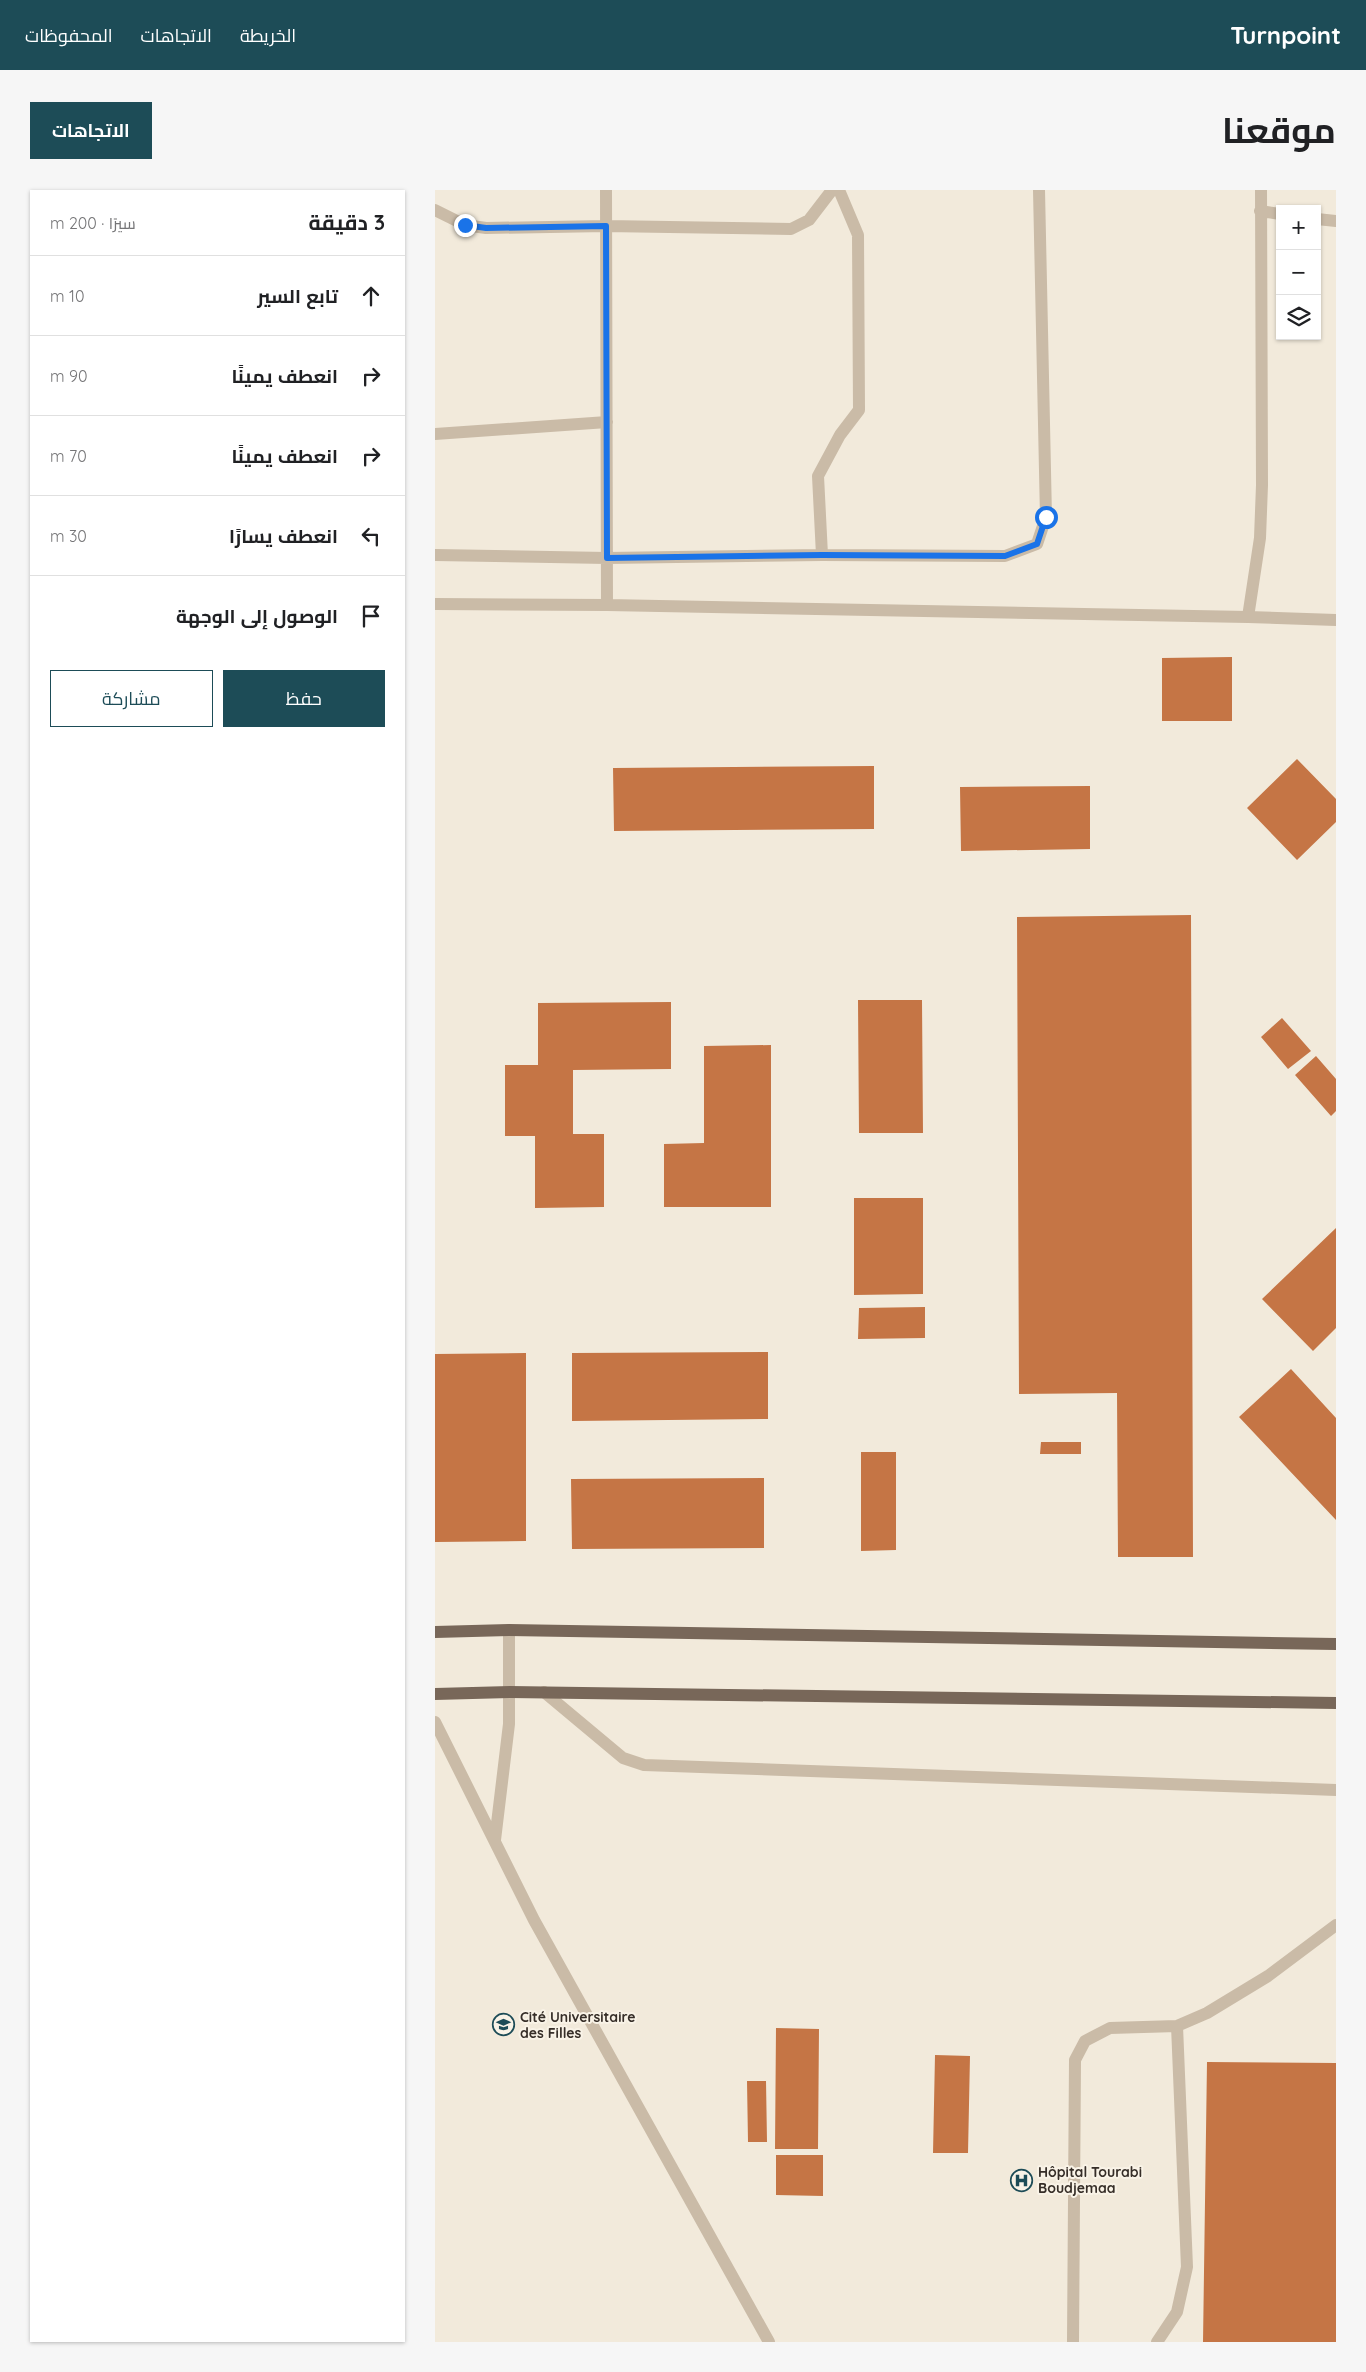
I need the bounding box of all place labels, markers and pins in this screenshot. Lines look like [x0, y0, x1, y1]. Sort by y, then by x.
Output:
place label: Cité Universitaire des Filles [520, 2008, 635, 2042]
school or university icon: Cité Universitaire des Filles [492, 2013, 516, 2037]
place label: Hôpital Tourabi Boudjemaa [1038, 2163, 1142, 2197]
hospital icon: Hôpital Tourabi Boudjemaa [1010, 2168, 1034, 2192]

